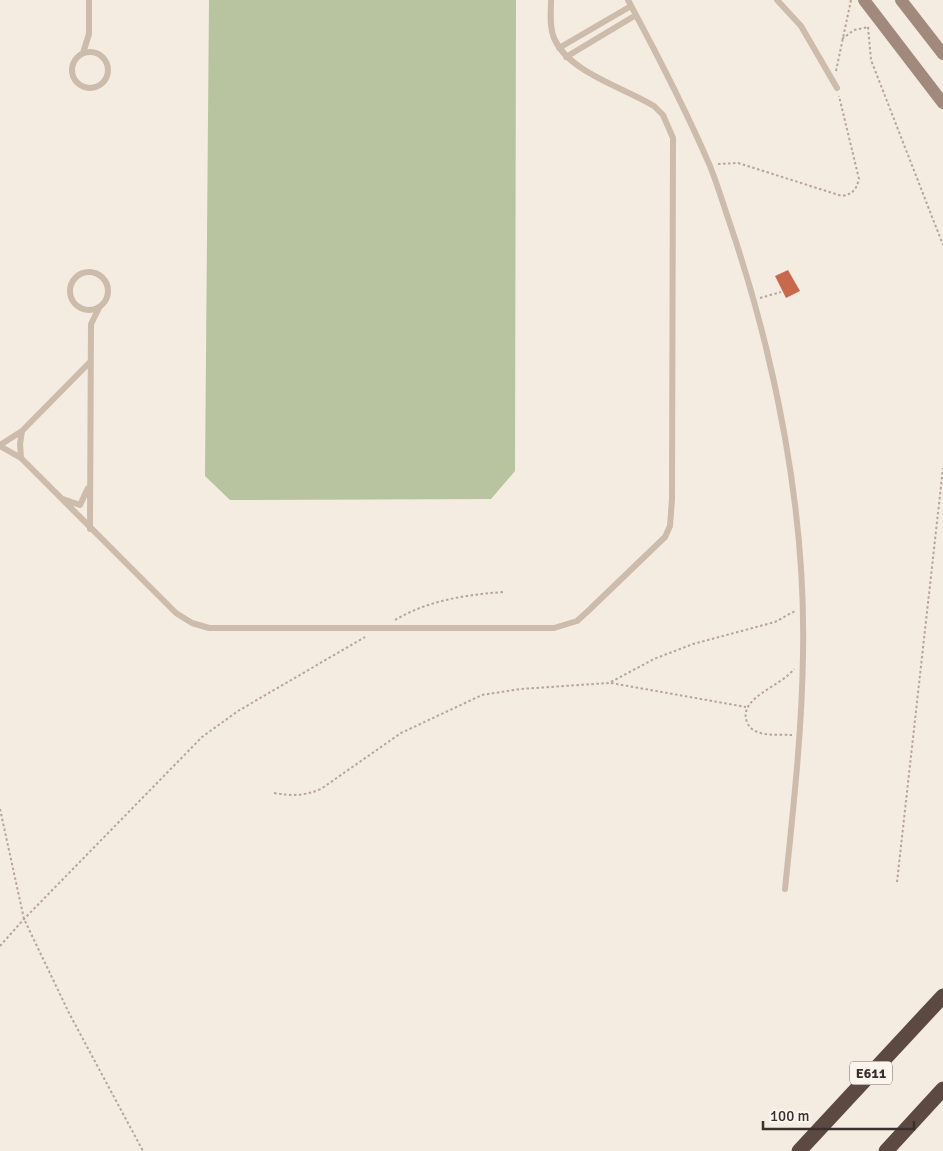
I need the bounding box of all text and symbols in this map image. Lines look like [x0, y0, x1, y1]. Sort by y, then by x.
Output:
road number: E611 [850, 1062, 892, 1084]
scale bar [763, 1098, 914, 1130]
text: 100 m [770, 1107, 810, 1125]

